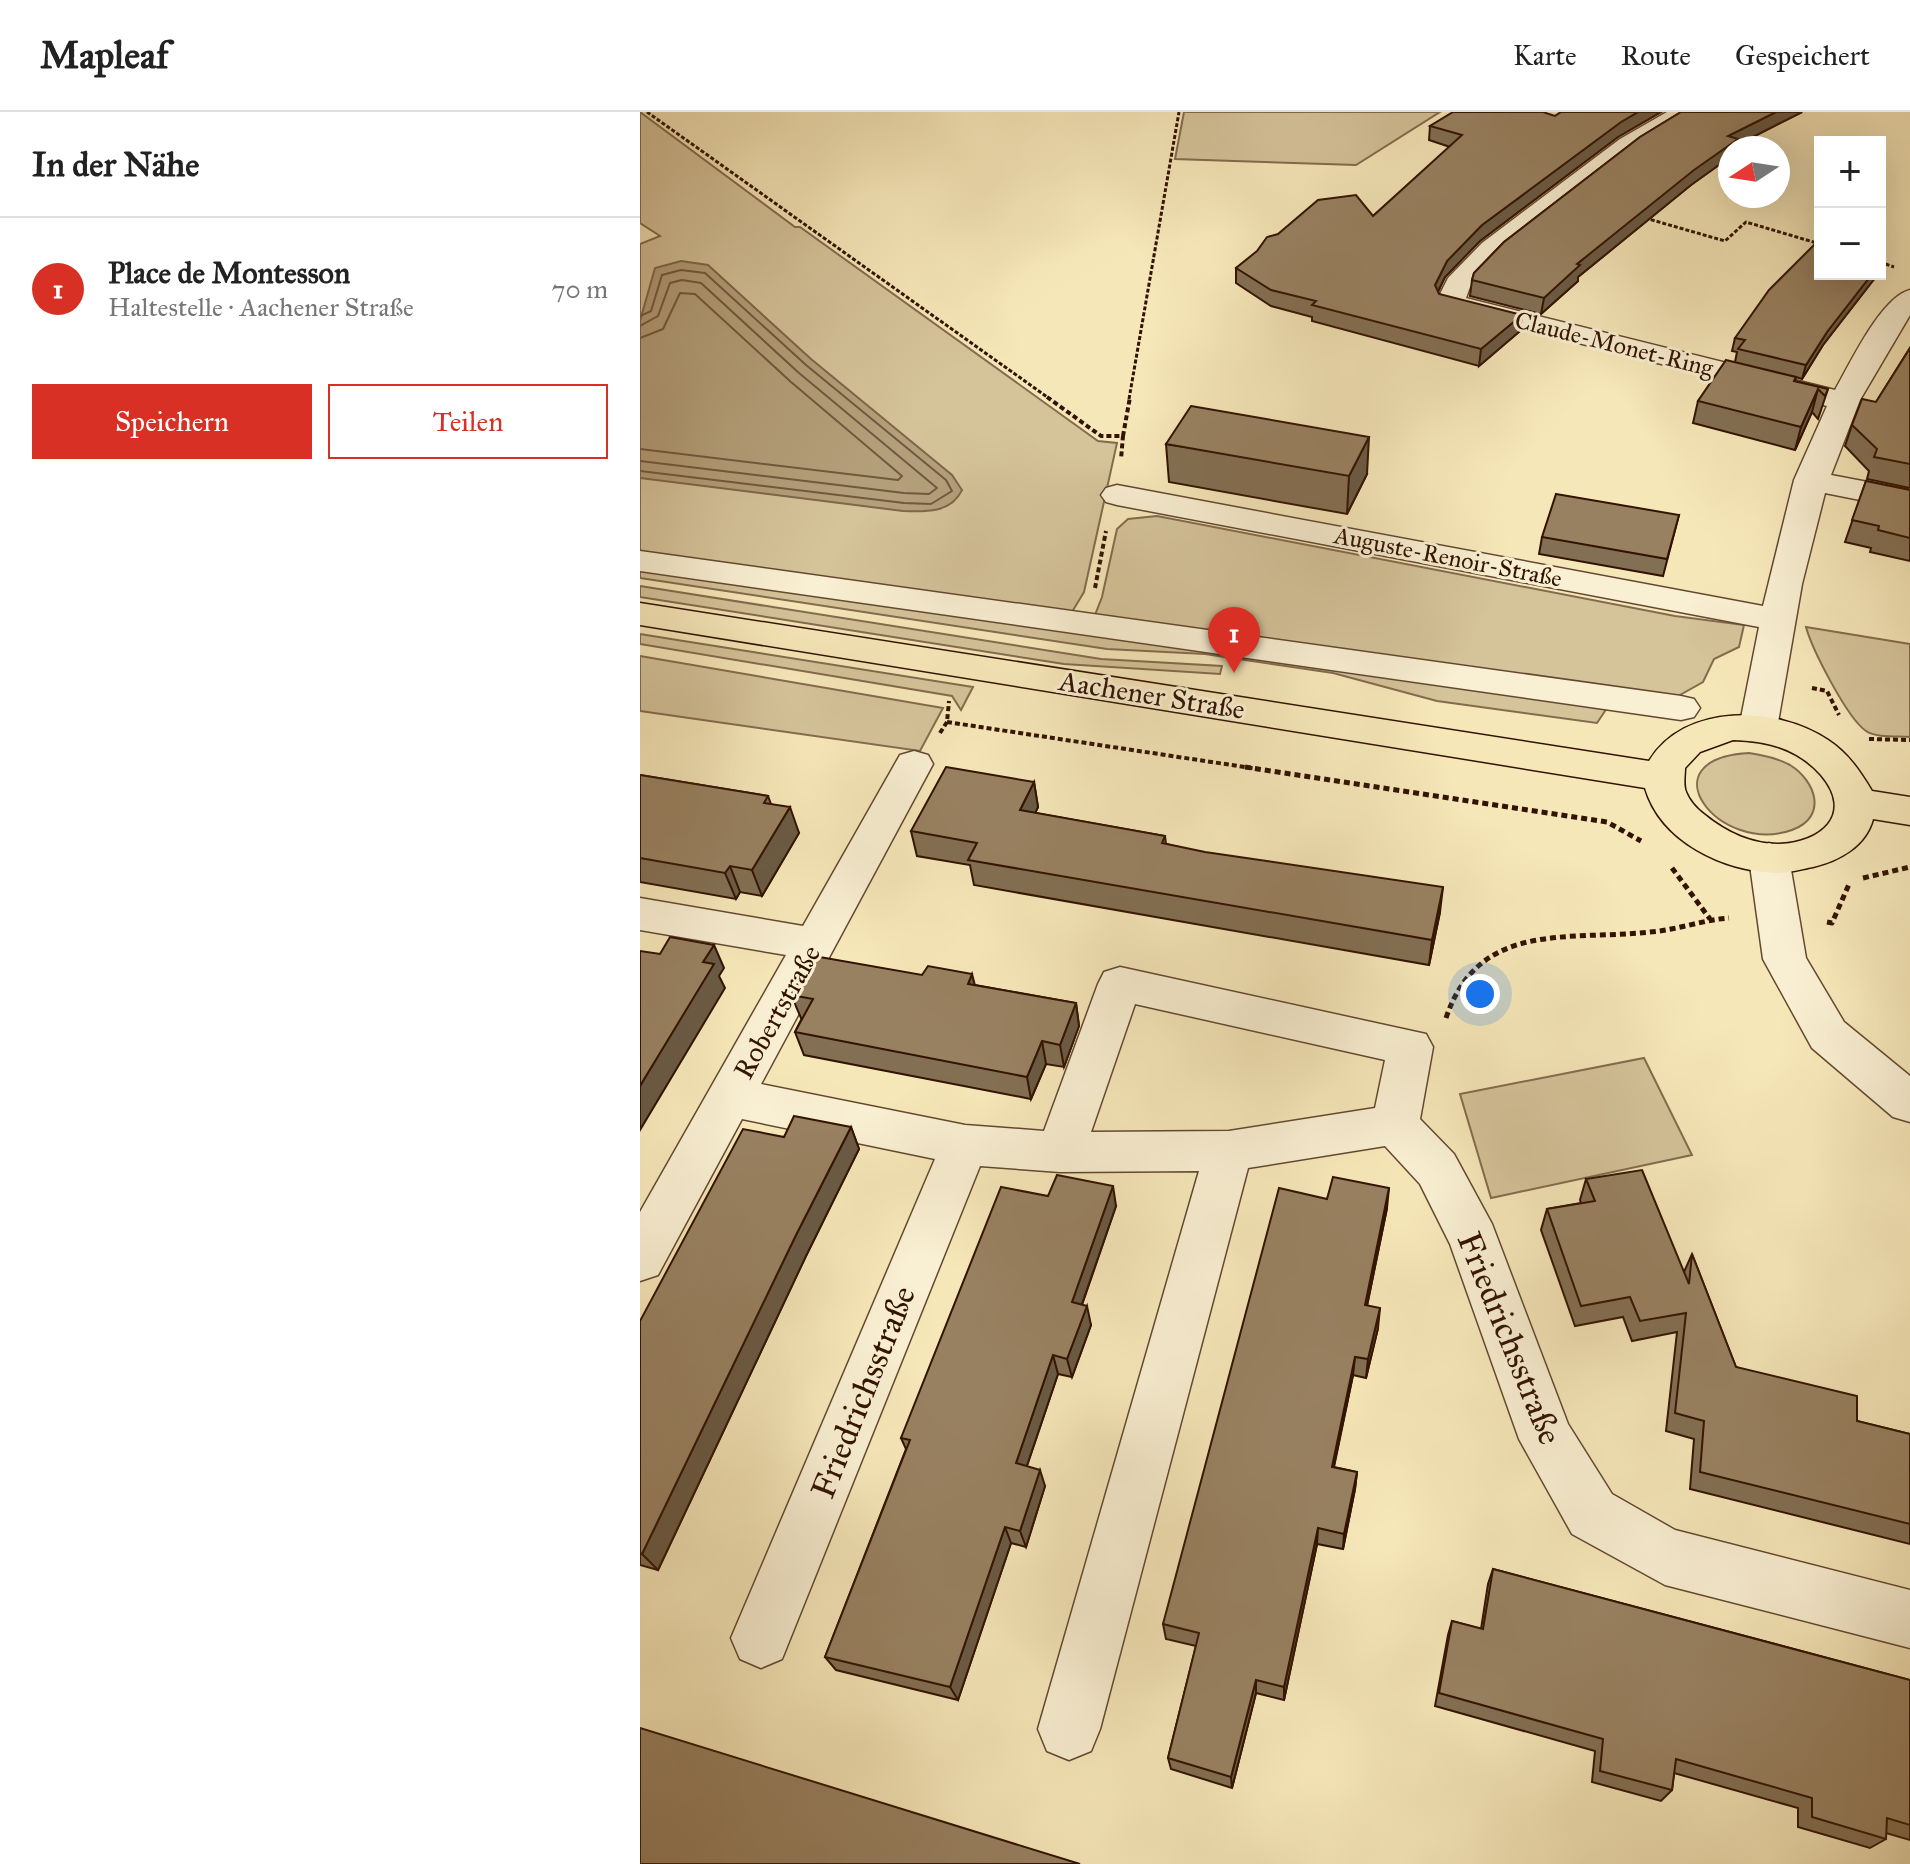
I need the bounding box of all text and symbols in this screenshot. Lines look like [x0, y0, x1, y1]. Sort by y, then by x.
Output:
text: Mapleaf [40, 32, 169, 78]
text: Karte [1513, 38, 1577, 73]
text: Route [1621, 38, 1691, 73]
text: Gespeichert [1735, 38, 1870, 73]
north arrow [1718, 136, 1790, 208]
map controls [1814, 136, 1886, 280]
button: + [1814, 136, 1886, 208]
text: In der Nähe [32, 144, 199, 185]
button: − [1814, 208, 1886, 280]
text: Place de Montesson [108, 255, 350, 291]
text: 1 [53, 273, 63, 305]
text: 70 m [552, 273, 608, 305]
text: Haltestelle · Aachener Straße [108, 291, 414, 323]
street label: Claude-Monet-Ring [1512, 305, 1717, 383]
button: Speichern [32, 384, 312, 459]
button: Teilen [328, 384, 608, 459]
street label: Auguste-Renoir-Straße [1331, 520, 1564, 594]
pin: 1 [1208, 607, 1260, 673]
street label: Aachener Straße [1056, 663, 1247, 727]
street label: Robertstraße [726, 939, 828, 1085]
your location [1460, 974, 1500, 1014]
street label: Friedrichsstraße [1449, 1226, 1571, 1450]
street label: Friedrichsstraße [802, 1280, 924, 1504]

